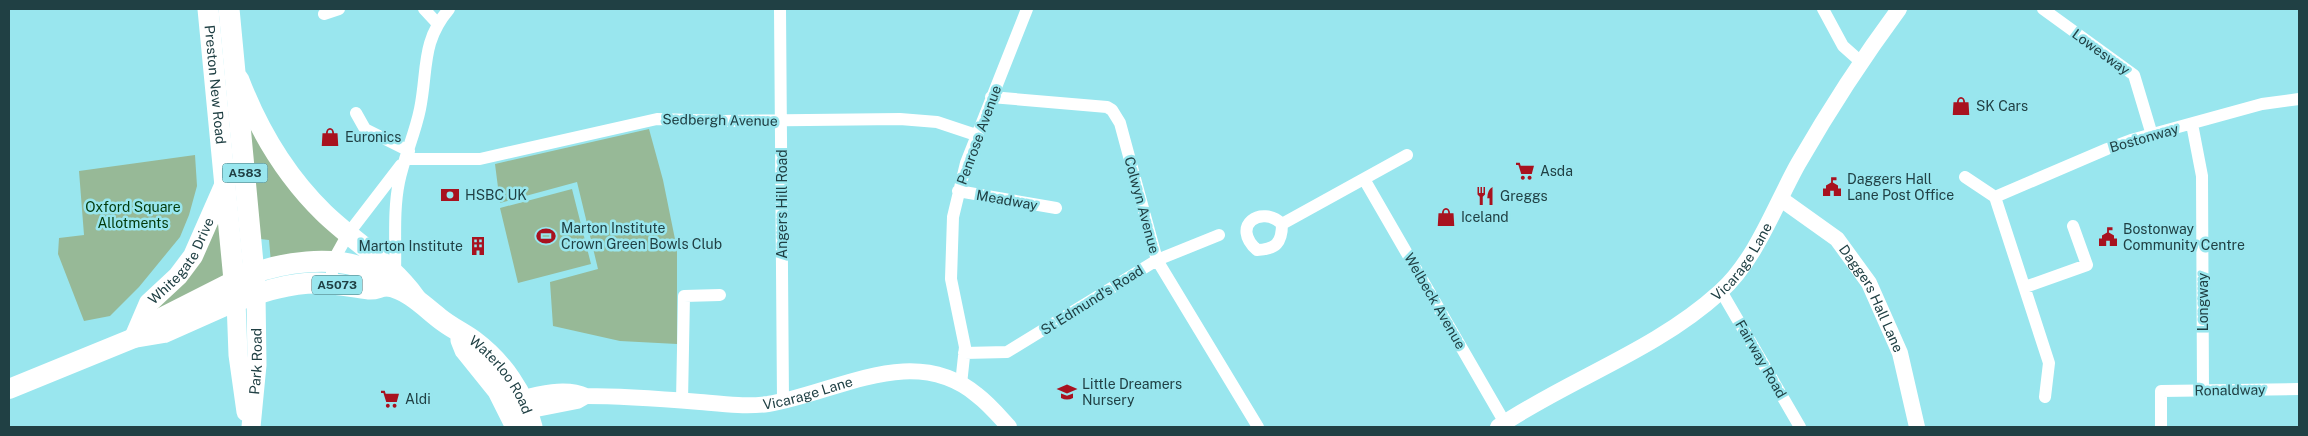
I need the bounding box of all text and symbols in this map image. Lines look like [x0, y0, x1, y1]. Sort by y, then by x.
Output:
street label: Preston New Road [202, 24, 229, 145]
street label: Lowesway [2069, 26, 2133, 78]
street label: Penrose Avenue [954, 83, 1004, 187]
shop icon: SK Cars [1950, 95, 1972, 117]
place label: SK Cars [1976, 98, 2028, 114]
street label: Sedbergh Avenue [662, 111, 778, 129]
street label: Bostonway [2108, 120, 2181, 155]
shop icon: Euronics [319, 126, 341, 148]
place label: Euronics [345, 129, 401, 145]
street label: Angers Hill Road [774, 149, 790, 259]
street label: Colwyn Avenue [1121, 155, 1163, 255]
supermarket icon: Asda [1514, 160, 1536, 182]
place label: Asda [1540, 163, 1573, 179]
road number: A583 [222, 164, 268, 182]
place label: Daggers Hall Lane Post Office [1847, 171, 1954, 203]
public building icon: Daggers Hall Lane Post Office [1821, 176, 1843, 198]
bank icon: HSBC UK [439, 184, 461, 206]
restaurant icon: Greggs [1474, 185, 1496, 207]
place label: HSBC UK [465, 187, 527, 203]
street label: Meadway [975, 187, 1039, 213]
place label: Greggs [1500, 188, 1548, 204]
park label: Oxford Square Allotments [85, 199, 181, 231]
shop icon: Iceland [1435, 206, 1457, 228]
place label: Iceland [1461, 209, 1509, 225]
street label: Whitegate Drive [145, 215, 217, 308]
place label: Marton Institute Crown Green Bowls Club [561, 220, 722, 252]
street label: Vicarage Lane [1708, 220, 1775, 304]
place label: Bostonway Community Centre [2123, 221, 2245, 253]
sports icon: Marton Institute Crown Green Bowls Club [535, 225, 557, 247]
public building icon: Bostonway Community Centre [2097, 226, 2119, 248]
building icon: Marton Institute [467, 235, 489, 257]
place label: Marton Institute [358, 238, 463, 254]
street label: Daggers Hall Lane [1836, 242, 1907, 355]
street label: Welbeck Avenue [1401, 250, 1469, 352]
street label: St Edmund's Road [1038, 262, 1146, 338]
street label: Longway [2195, 272, 2211, 331]
road number: A5073 [312, 276, 362, 294]
street label: Fairway Road [1732, 317, 1790, 401]
street label: Park Road [246, 328, 265, 395]
street label: Waterloo Road [466, 332, 535, 416]
street label: Vicarage Lane [762, 373, 854, 413]
place label: Little Dreamers Nursery [1082, 376, 1182, 408]
school or university icon: Little Dreamers Nursery [1056, 381, 1078, 403]
street label: Ronaldway [2194, 381, 2266, 399]
supermarket icon: Aldi [379, 388, 401, 410]
place label: Aldi [405, 391, 431, 407]

